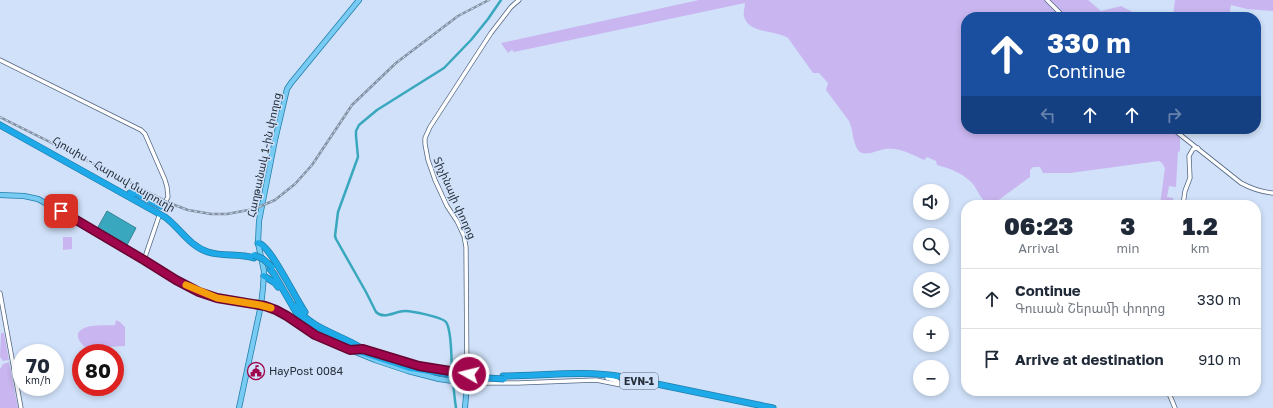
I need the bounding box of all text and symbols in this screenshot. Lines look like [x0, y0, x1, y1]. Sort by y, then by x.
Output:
text: 330 m [1047, 26, 1131, 59]
icon: ahead [981, 28, 1033, 80]
text: Continue [1047, 60, 1125, 82]
street label: Հաղթանակ 1-ին փողոց [244, 91, 284, 219]
icon: left [1037, 104, 1059, 126]
icon: ahead [1079, 104, 1101, 126]
icon: ahead [1121, 104, 1143, 126]
icon: right [1163, 104, 1185, 126]
street label: Հյուսիս - Հարավ մայրուղի [50, 133, 178, 215]
street label: Տիչինայի փողոց [431, 155, 479, 241]
map controls [913, 184, 949, 396]
button: sound [913, 184, 949, 220]
pin [44, 194, 78, 228]
icon: arrive [50, 200, 72, 222]
text: 06:23 [1004, 211, 1073, 240]
text: 3 [1120, 211, 1135, 240]
text: 1.2 [1182, 211, 1218, 240]
button: search [913, 228, 949, 264]
text: Arrival [1018, 240, 1059, 256]
text: min [1116, 240, 1139, 256]
text: km [1191, 240, 1210, 256]
button: layers [913, 272, 949, 308]
text: Continue [1015, 281, 1081, 299]
icon: ahead [981, 288, 1003, 310]
text: 330 m [1197, 290, 1241, 308]
text: Գուսան Շերամի փողոց [1015, 300, 1165, 316]
button: + [913, 316, 949, 352]
speed limit sign: 80 [72, 344, 124, 396]
icon: arrive [981, 348, 1003, 370]
text: Arrive at destination [1015, 350, 1164, 368]
text: 910 m [1198, 350, 1241, 368]
text: 70 [26, 353, 50, 377]
position arrow [448, 353, 490, 395]
button: − [913, 360, 949, 396]
public building icon: HayPost 0084 [246, 361, 266, 381]
place label: HayPost 0084 [269, 364, 344, 377]
road number: EVN-1 [620, 373, 658, 389]
text: km/h [25, 374, 51, 386]

